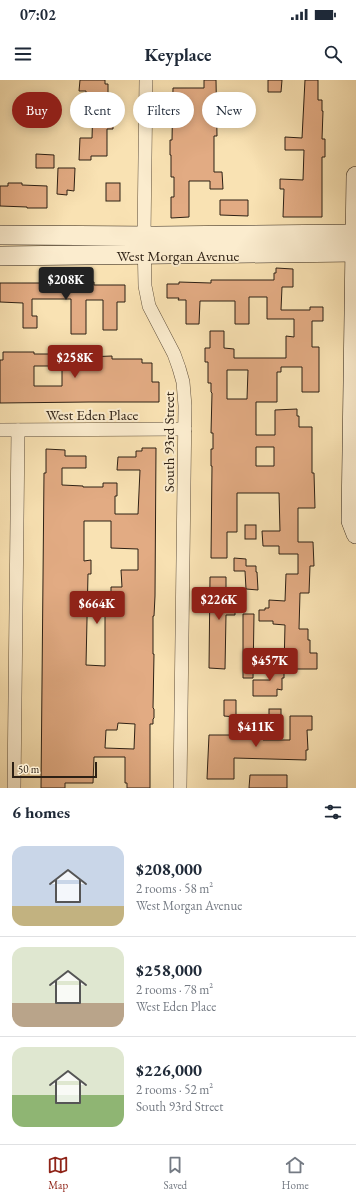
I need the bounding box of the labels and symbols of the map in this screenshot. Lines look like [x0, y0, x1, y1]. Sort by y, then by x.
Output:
street label: West Morgan Avenue [117, 246, 240, 265]
pin: $208K [38, 267, 94, 301]
pin: $258K [47, 345, 103, 379]
street label: South 93rd Street [159, 391, 178, 492]
street label: West Eden Place [46, 405, 138, 424]
pin: $226K [191, 587, 247, 621]
pin: $664K [69, 591, 125, 625]
pin: $457K [242, 648, 298, 682]
pin: $411K [228, 714, 284, 748]
scale bar [12, 760, 97, 779]

